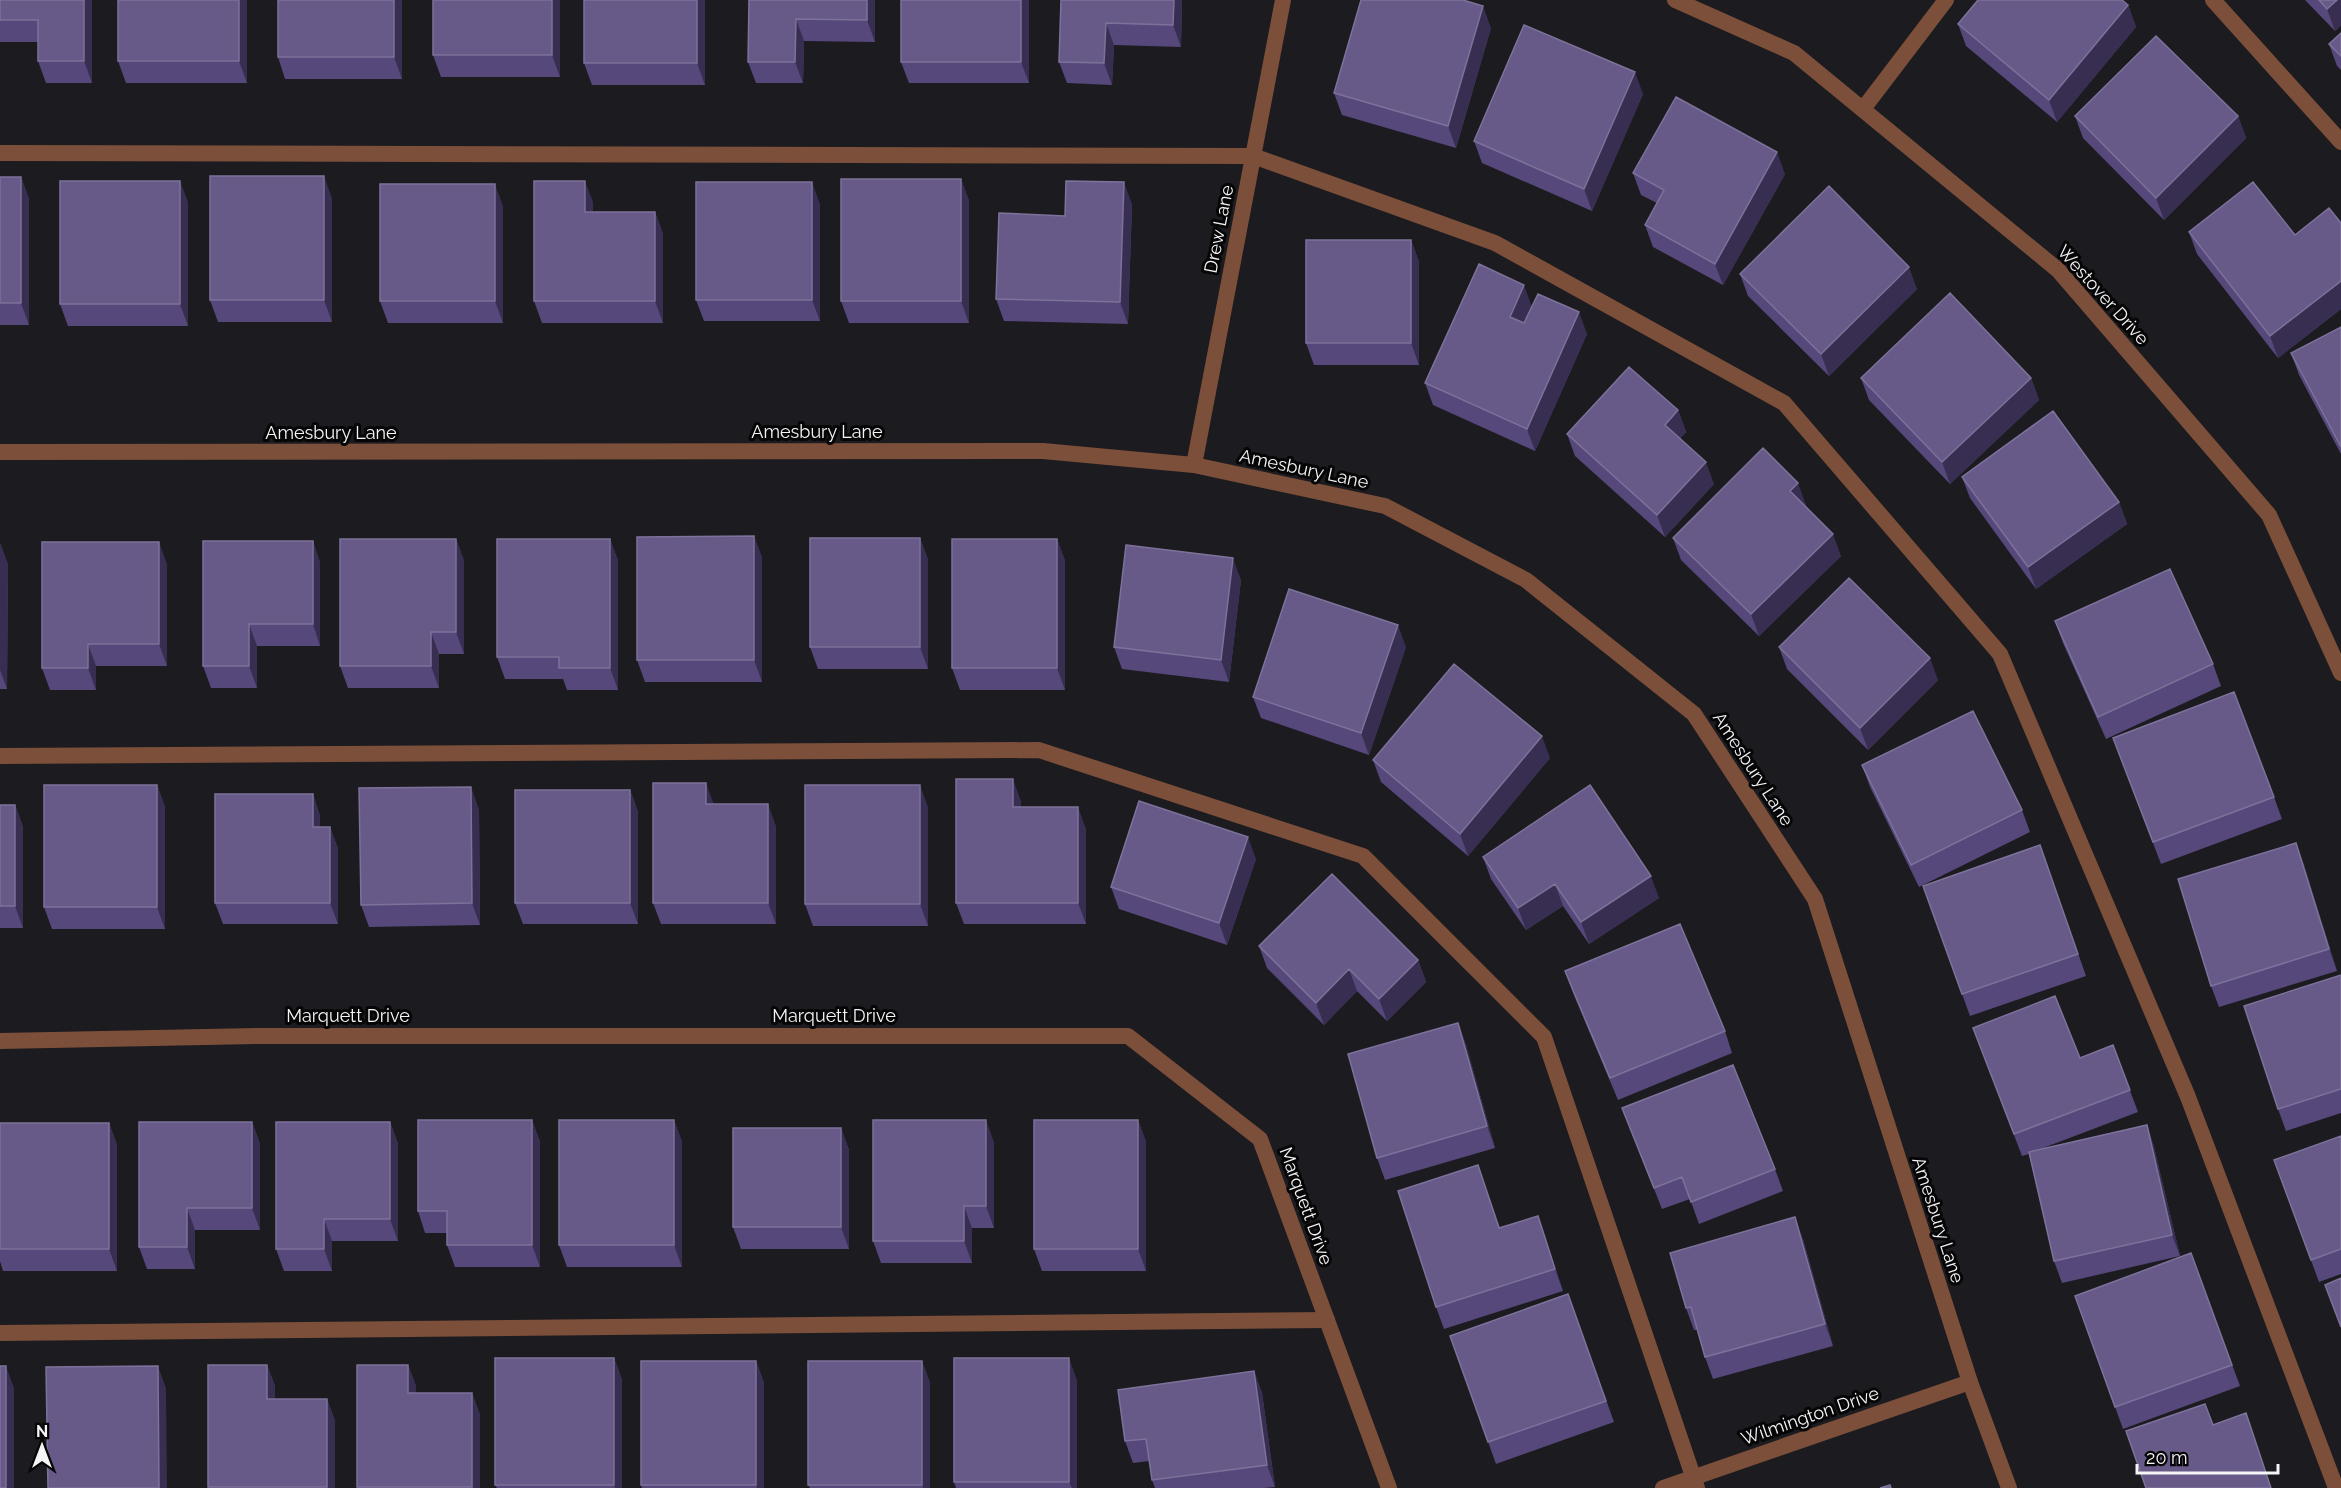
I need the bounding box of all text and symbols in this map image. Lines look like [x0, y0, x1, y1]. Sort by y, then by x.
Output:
street label: Drew Lane [1200, 183, 1237, 275]
street label: Westover Drive [2053, 241, 2154, 349]
street label: Amesbury Lane [751, 421, 883, 442]
street label: Amesbury Lane [265, 422, 397, 443]
street label: Amesbury Lane [1238, 445, 1371, 493]
street label: Amesbury Lane [1709, 708, 1798, 830]
street label: Marquett Drive [286, 1005, 410, 1026]
street label: Marquett Drive [772, 1005, 896, 1026]
street label: Marquett Drive [1275, 1144, 1338, 1268]
street label: Amesbury Lane [1908, 1154, 1969, 1286]
street label: Wilmington Drive [1738, 1382, 1882, 1449]
north arrow [12, 1416, 72, 1476]
text: N [36, 1422, 48, 1441]
scale bar [2137, 1437, 2278, 1475]
text: 20 m [2146, 1447, 2188, 1468]

